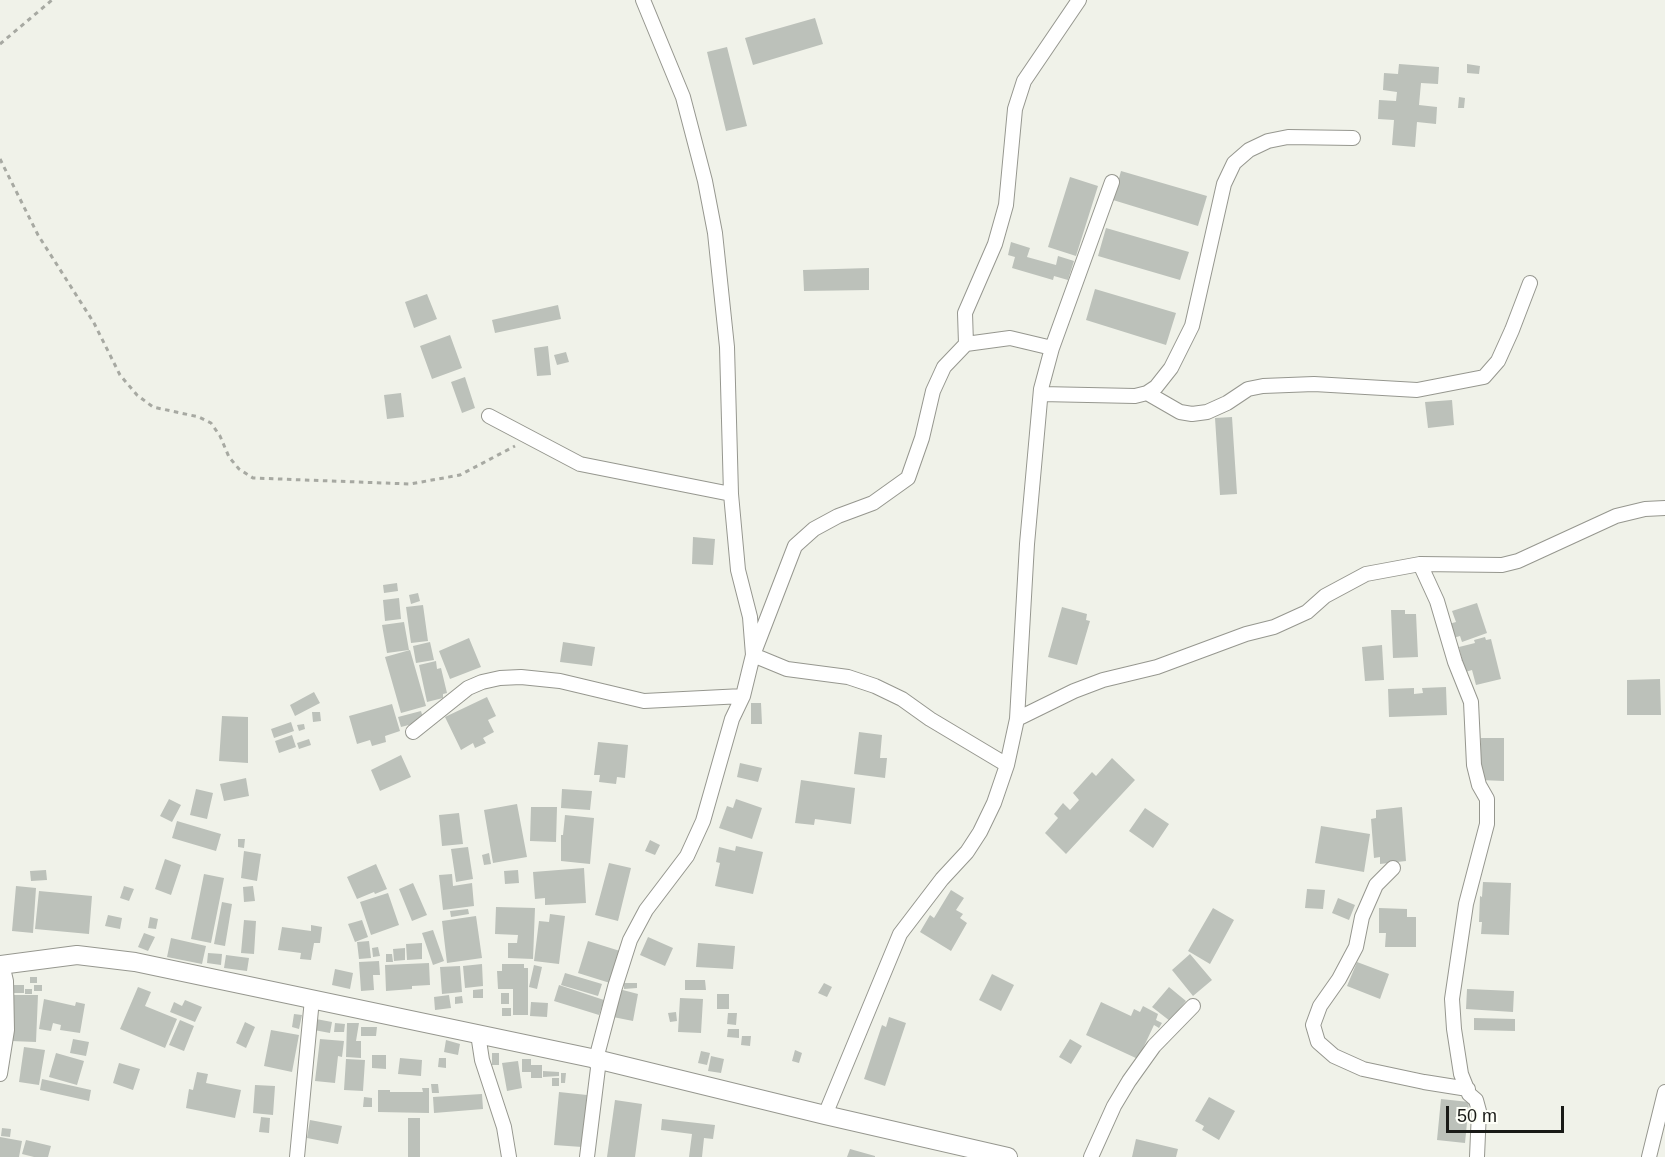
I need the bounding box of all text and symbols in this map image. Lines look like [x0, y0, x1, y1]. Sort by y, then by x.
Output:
scale bar [1449, 1094, 1568, 1132]
text: 50 m [1457, 1106, 1497, 1126]

